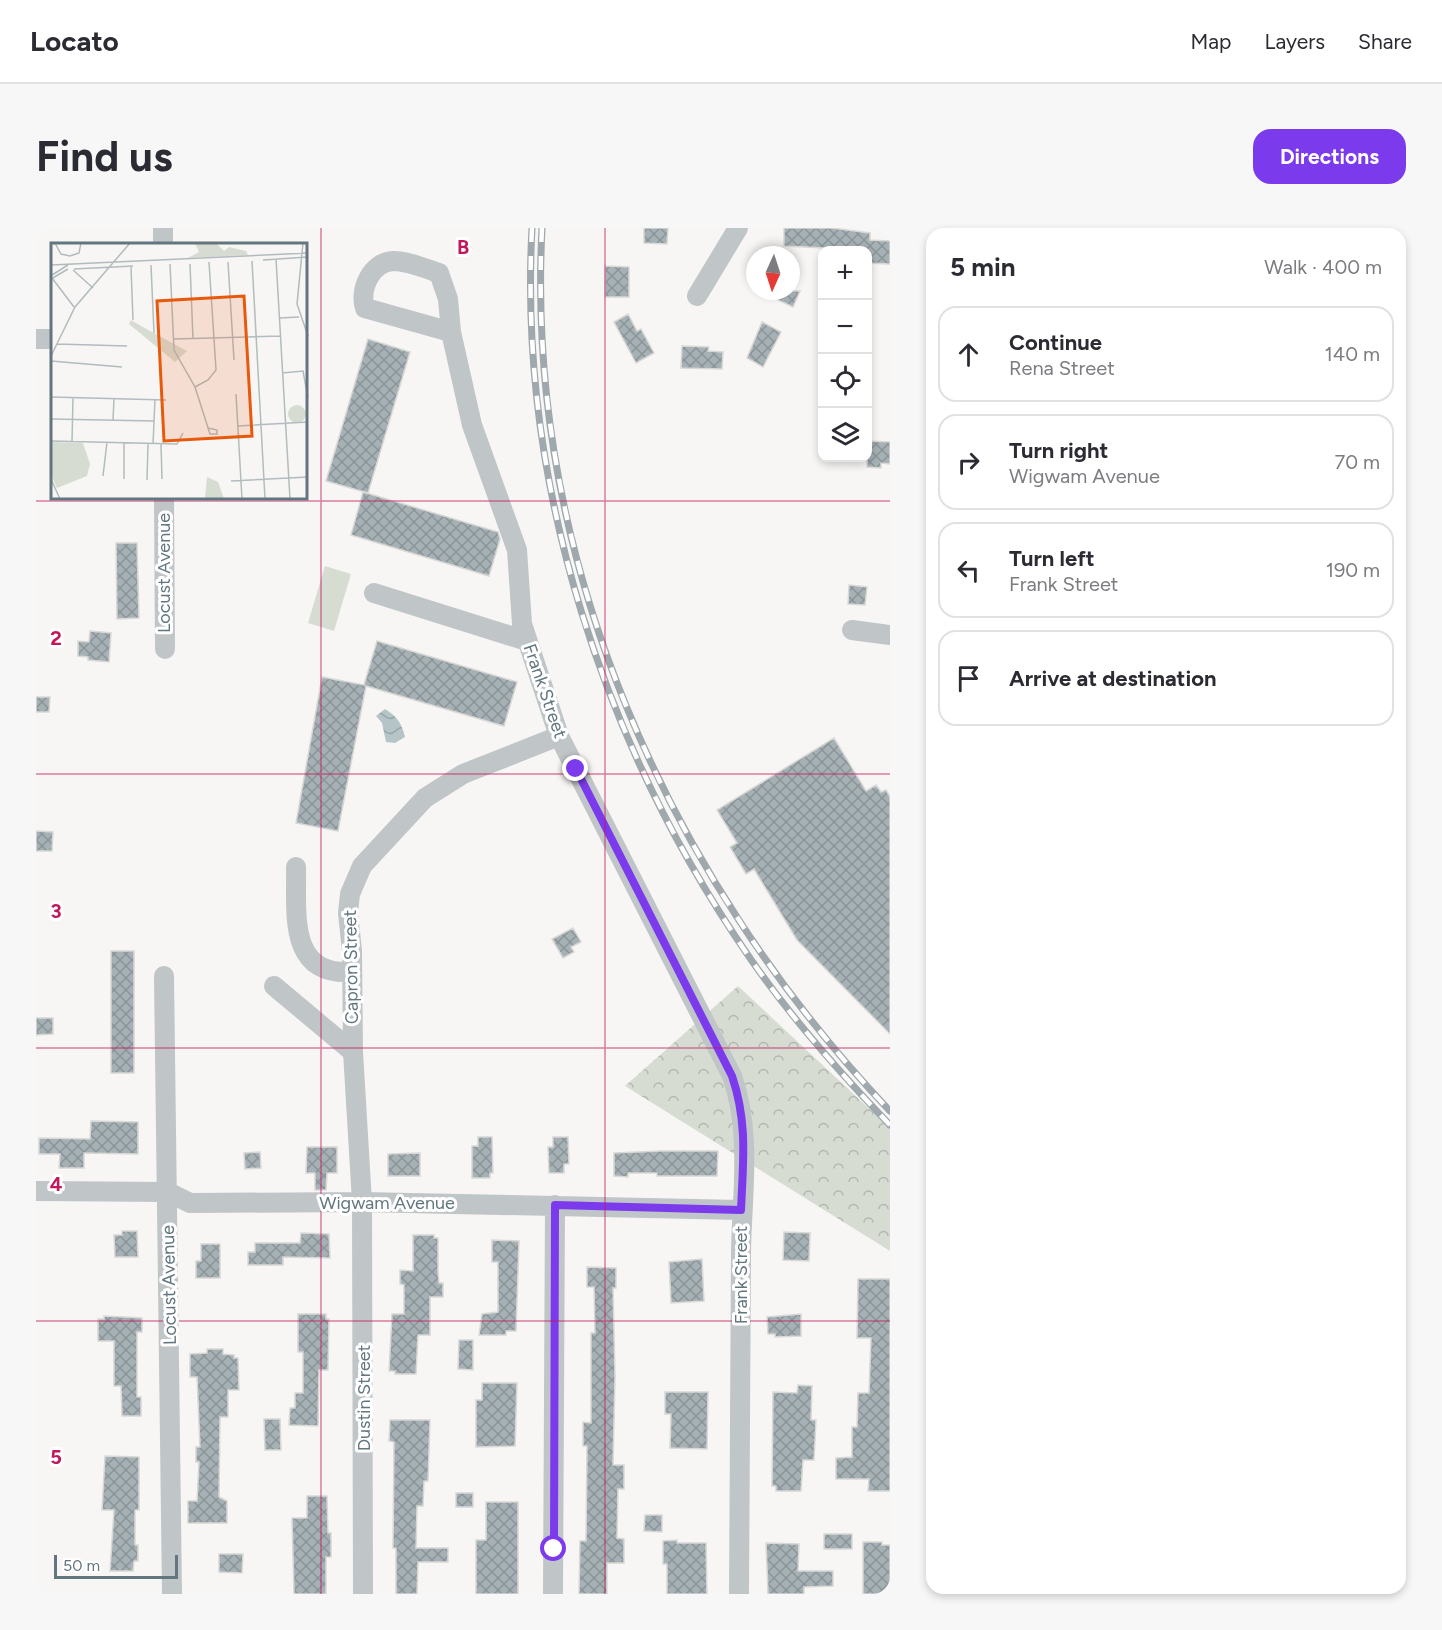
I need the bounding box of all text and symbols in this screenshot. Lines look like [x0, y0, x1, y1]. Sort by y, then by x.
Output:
text: Locato [30, 24, 119, 58]
text: Map [1191, 29, 1231, 54]
text: Layers [1264, 29, 1325, 54]
text: Share [1358, 29, 1412, 54]
button: Directions [1253, 129, 1406, 184]
text: Find us [36, 131, 173, 182]
text: B [457, 235, 469, 259]
inset map [51, 243, 308, 500]
north arrow [746, 246, 800, 300]
map controls [818, 246, 872, 462]
button: + [818, 246, 872, 300]
text: 5 min [950, 251, 1016, 283]
text: Walk · 400 m [1264, 255, 1382, 279]
button: − [818, 300, 872, 354]
text: Continue [1009, 329, 1102, 356]
icon: ahead [952, 338, 985, 371]
text: 140 m [1325, 342, 1380, 366]
button: locate [818, 354, 872, 408]
text: Rena Street [1009, 356, 1115, 380]
button: layers [818, 408, 872, 462]
text: Turn right [1009, 437, 1108, 464]
icon: right [952, 446, 985, 479]
text: 70 m [1334, 450, 1380, 474]
text: Wigwam Avenue [1009, 464, 1160, 488]
street label: Locust Avenue [153, 513, 175, 633]
text: Turn left [1009, 545, 1095, 572]
icon: left [952, 554, 985, 587]
text: 190 m [1326, 558, 1380, 582]
text: Frank Street [1009, 572, 1118, 596]
text: 2 [50, 626, 62, 650]
street label: Frank Street [519, 641, 571, 741]
icon: arrive [952, 662, 985, 695]
text: Arrive at destination [1009, 665, 1217, 692]
route end [562, 755, 588, 781]
text: 3 [50, 899, 62, 923]
street label: Capron Street [339, 910, 363, 1024]
text: 4 [50, 1172, 63, 1196]
street label: Wigwam Avenue [319, 1192, 455, 1214]
street label: Locust Avenue [157, 1225, 181, 1345]
street label: Frank Street [730, 1226, 752, 1324]
street label: Dustin Street [353, 1344, 375, 1451]
text: 5 [50, 1445, 62, 1469]
route start [540, 1535, 566, 1561]
scale bar [54, 1552, 178, 1580]
text: 50 m [63, 1556, 100, 1575]

